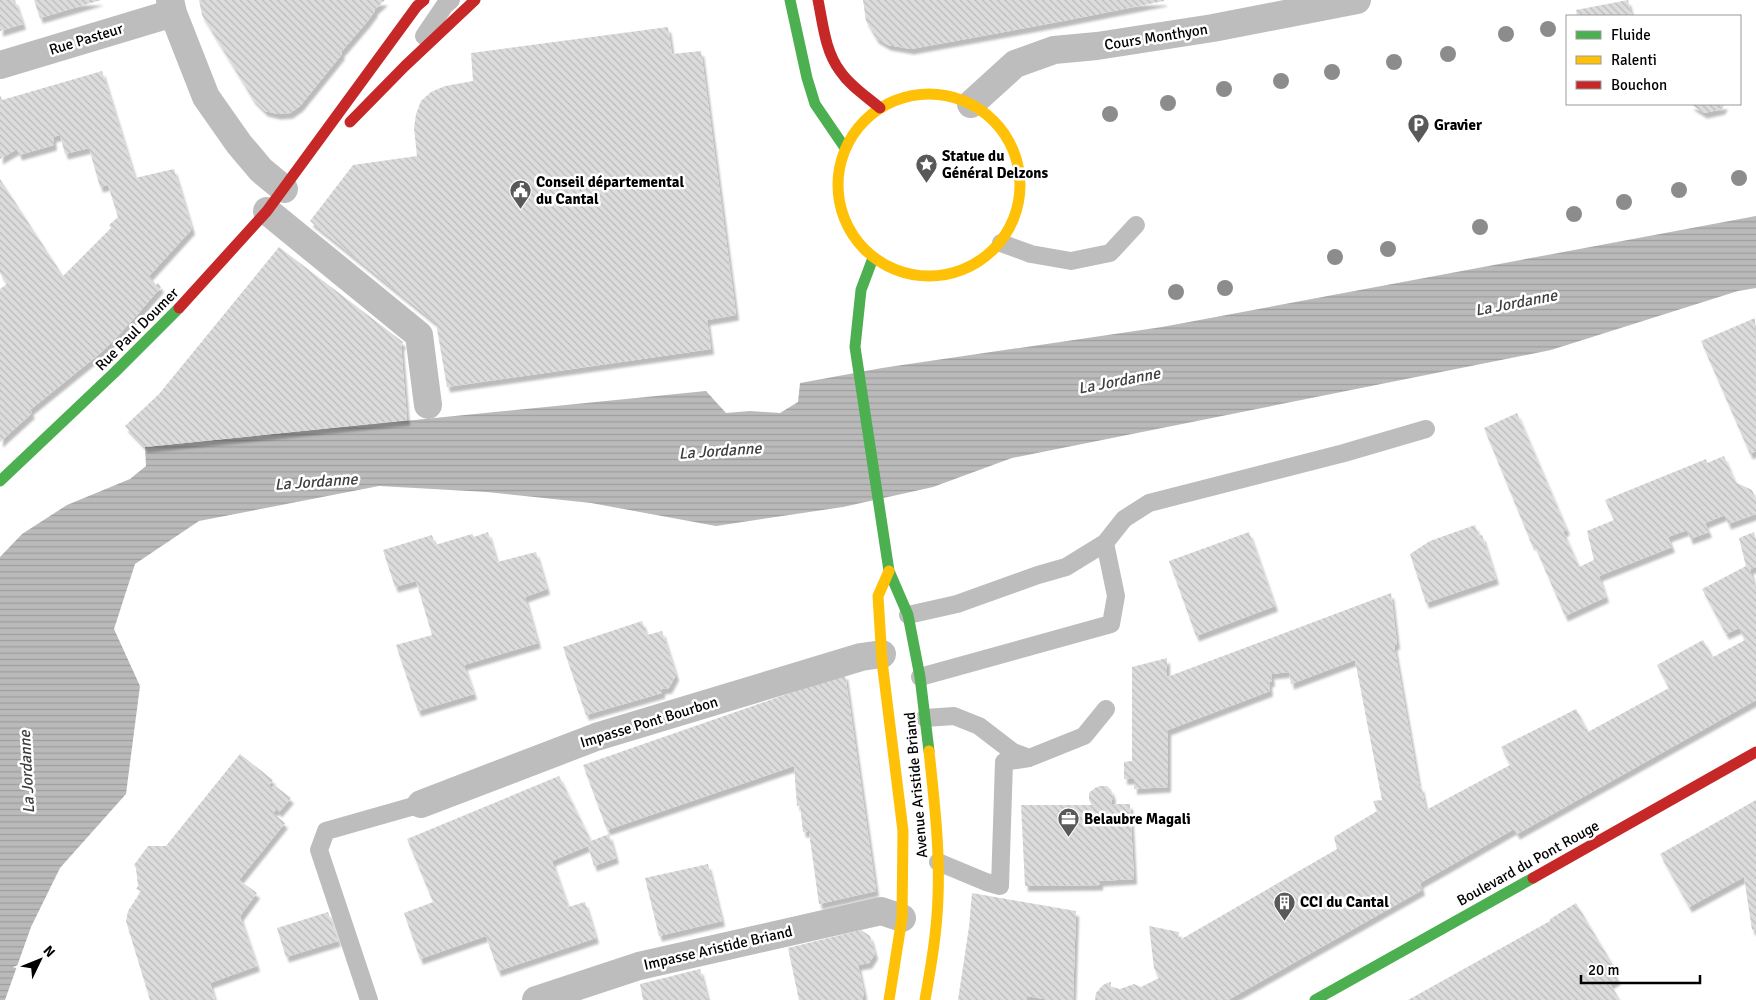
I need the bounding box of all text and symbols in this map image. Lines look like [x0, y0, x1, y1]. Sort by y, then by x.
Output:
legend [1566, 15, 1741, 105]
street label: Rue Pasteur [47, 19, 126, 59]
street label: Cours Monthyon [1103, 20, 1209, 54]
text: Fluide [1611, 26, 1651, 44]
text: Ralenti [1611, 51, 1657, 69]
text: Bouchon [1611, 76, 1667, 94]
parking icon: Gravier [1406, 113, 1430, 144]
place label: Gravier [1434, 116, 1482, 134]
place label: Statue du Général Delzons [942, 147, 1048, 182]
place icon: Statue du Général Delzons [914, 153, 938, 184]
place label: Conseil départemental du Cantal [536, 173, 684, 208]
public building icon: Conseil départemental du Cantal [508, 179, 532, 210]
street label: Rue Paul Doumer [92, 283, 183, 374]
water label: La Jordanne [1473, 285, 1560, 321]
water label: La Jordanne [1076, 363, 1163, 399]
water label: La Jordanne [678, 438, 763, 464]
water label: La Jordanne [274, 469, 359, 495]
street label: Impasse Pont Bourbon [578, 692, 720, 752]
street label: Avenue Aristide Briand [901, 711, 931, 859]
water label: La Jordanne [15, 729, 39, 814]
office icon: Belaubre Magali [1056, 807, 1080, 838]
place label: Belaubre Magali [1084, 810, 1191, 828]
street label: Boulevard du Pont Rouge [1454, 816, 1602, 910]
building icon: CCI du Cantal [1272, 890, 1296, 921]
place label: CCI du Cantal [1300, 893, 1389, 911]
street label: Impasse Aristide Briand [642, 922, 794, 974]
north arrow [15, 935, 65, 985]
text: N [40, 942, 59, 961]
scale bar [1581, 952, 1700, 984]
text: 20 m [1588, 961, 1619, 979]

